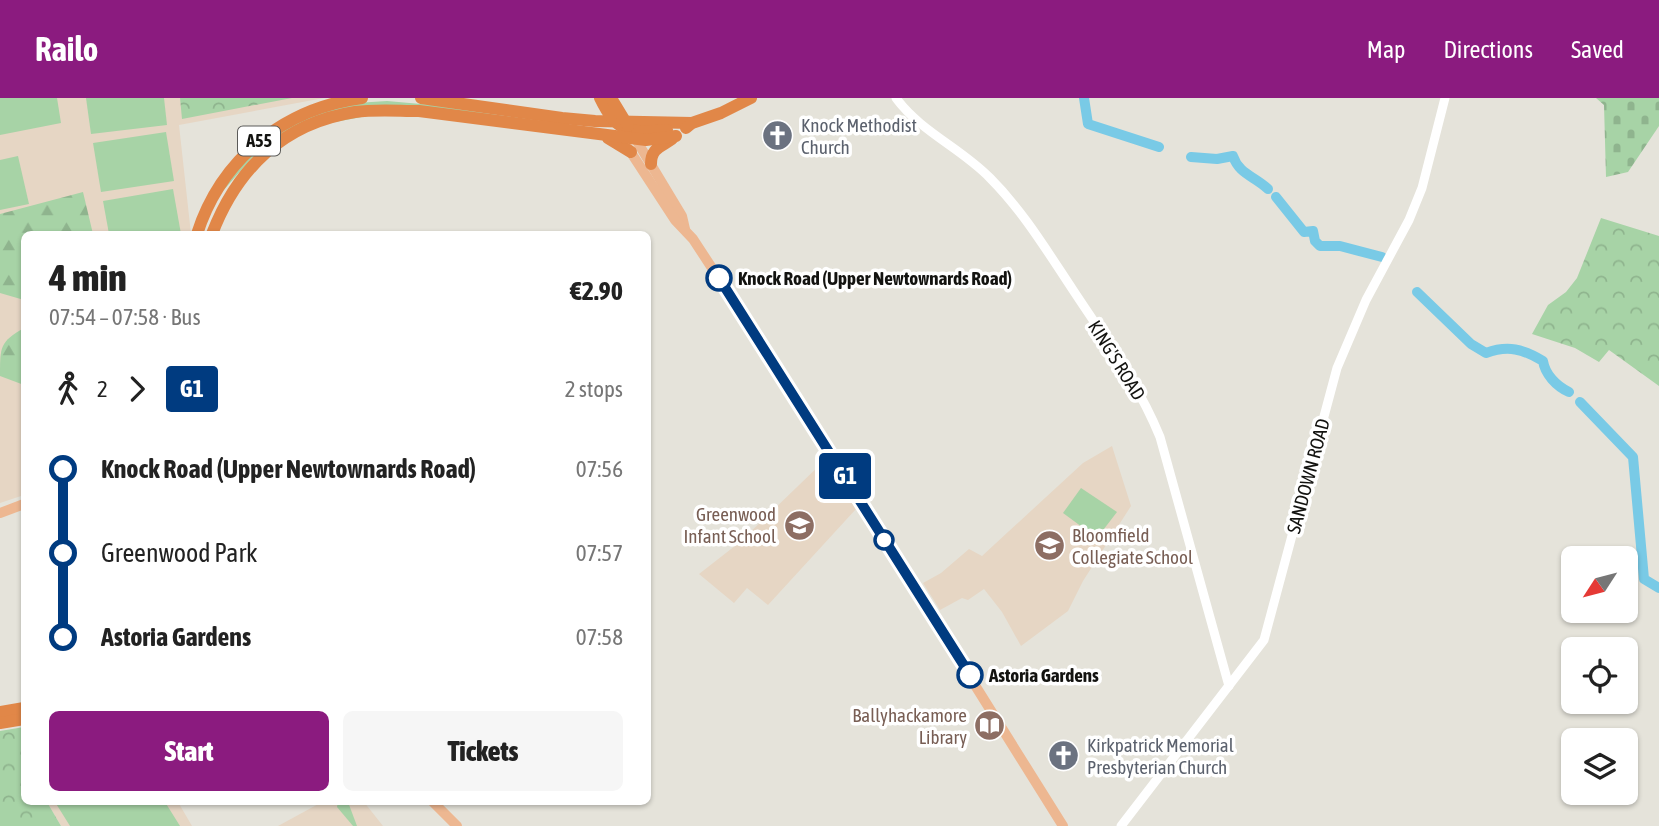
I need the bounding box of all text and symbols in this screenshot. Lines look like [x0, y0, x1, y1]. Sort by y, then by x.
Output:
text: Railo [35, 30, 98, 68]
text: Map [1367, 36, 1405, 63]
text: Directions [1443, 36, 1533, 63]
text: Saved [1571, 36, 1624, 63]
place label: Knock Methodist Church [801, 114, 917, 158]
church icon: Knock Methodist Church [761, 119, 795, 153]
road number: A55 [238, 126, 280, 156]
text: 4 min [49, 256, 127, 299]
marker: Knock Road (Upper Newtownards Road) [706, 265, 732, 291]
place label: Knock Road (Upper Newtownards Road) [738, 267, 1012, 289]
text: €2.90 [570, 276, 623, 306]
text: 07:54 – 07:58 · Bus [49, 304, 201, 330]
street label: KING'S ROAD [1084, 316, 1150, 404]
icon: walk [49, 370, 87, 408]
icon: forward [118, 370, 156, 408]
text: G1 [180, 375, 204, 402]
text: 2 [97, 376, 108, 402]
text: 2 stops [565, 376, 623, 402]
street label: SANDOWN ROAD [1282, 416, 1334, 536]
line badge: G1 [814, 453, 876, 499]
text: Knock Road (Upper Newtownards Road) [101, 454, 476, 484]
text: 07:56 [576, 456, 623, 482]
text: G1 [833, 462, 857, 489]
place label: Greenwood Infant School [683, 503, 776, 547]
school or university icon: Greenwood Infant School [782, 508, 816, 542]
place label: Bloomfield Collegiate School [1072, 524, 1193, 568]
school or university icon: Bloomfield Collegiate School [1032, 529, 1066, 563]
unlabelled marker [874, 530, 894, 550]
text: Greenwood Park [101, 538, 258, 568]
text: 07:57 [576, 540, 623, 566]
north arrow [1561, 546, 1638, 623]
map controls [1561, 546, 1638, 805]
text: Astoria Gardens [101, 622, 251, 652]
text: 07:58 [576, 624, 623, 650]
button: locate [1561, 637, 1638, 714]
marker: Astoria Gardens [957, 662, 983, 688]
place label: Astoria Gardens [988, 664, 1099, 686]
place label: Ballyhackamore Library [852, 704, 967, 748]
library icon: Ballyhackamore Library [973, 709, 1007, 743]
button: Start [49, 711, 329, 791]
button: Tickets [343, 711, 623, 791]
button: layers [1561, 728, 1638, 805]
place label: Kirkpatrick Memorial Presbyterian Church [1087, 734, 1234, 778]
church icon: Kirkpatrick Memorial Presbyterian Church [1047, 739, 1081, 773]

